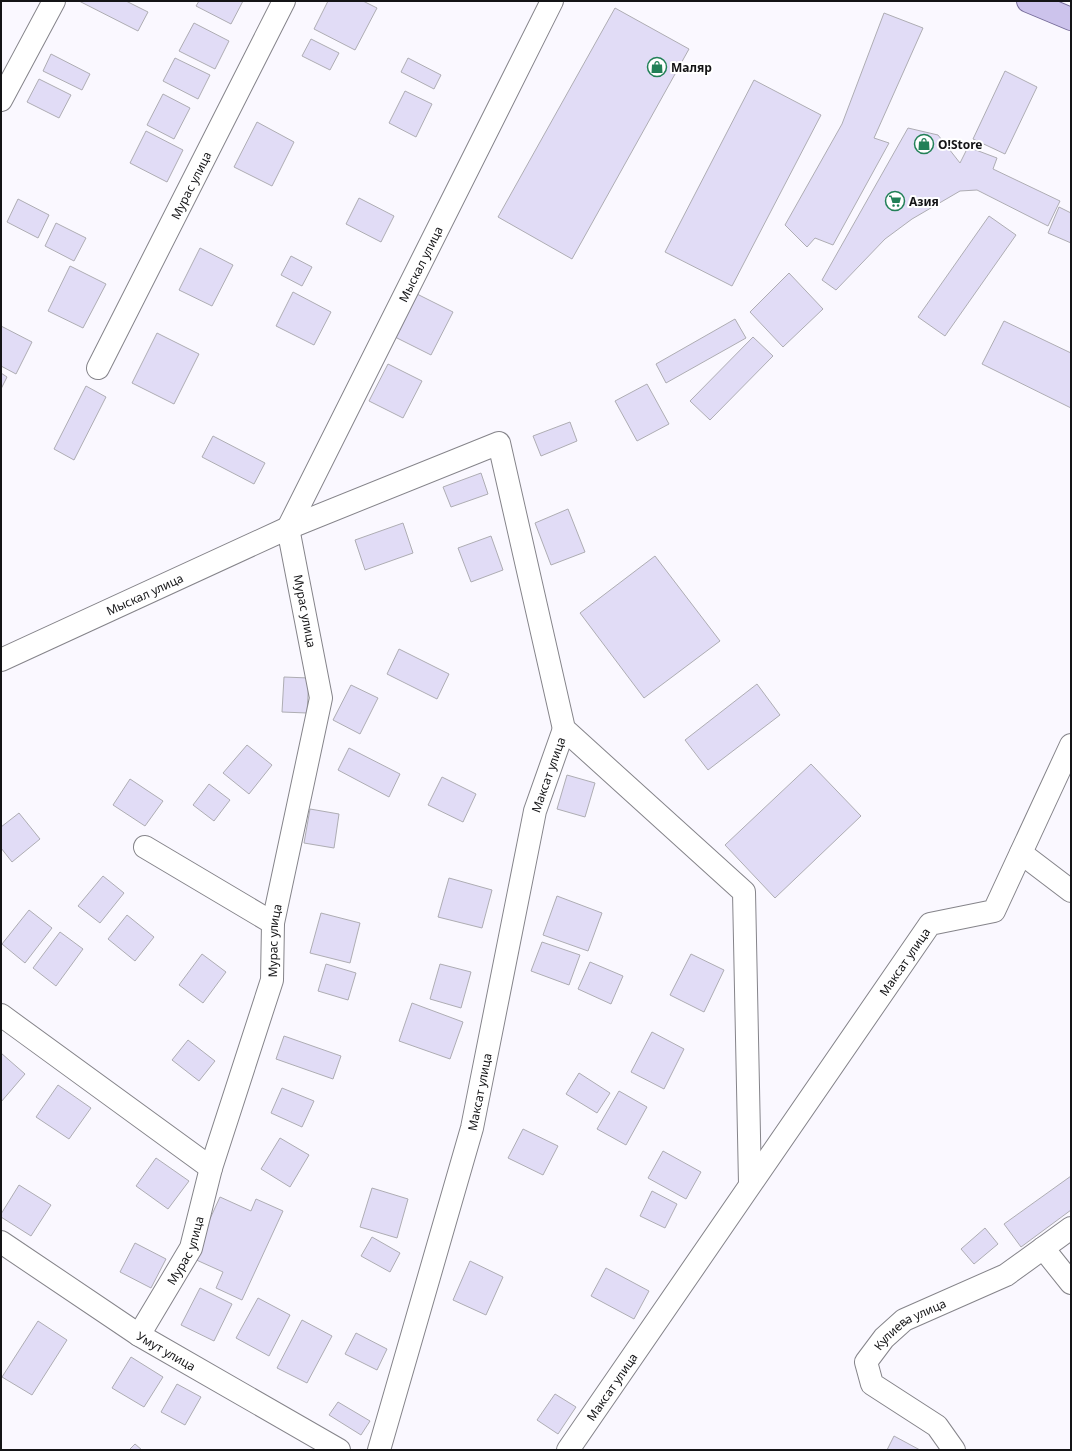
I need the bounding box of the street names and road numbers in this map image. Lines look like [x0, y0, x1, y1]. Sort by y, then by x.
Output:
street label: Мурас улица [166, 148, 215, 222]
street label: Мыскал улица [394, 223, 446, 305]
street label: Мыскал улица [103, 569, 186, 619]
street label: Мурас улица [290, 573, 320, 649]
street label: Максат улица [527, 735, 569, 815]
street label: Мурас улица [264, 902, 285, 978]
street label: Максат улица [875, 924, 934, 999]
street label: Максат улица [463, 1051, 495, 1132]
street label: Мурас улица [162, 1214, 207, 1288]
street label: Кулиева улица [869, 1294, 948, 1353]
street label: Умут улица [134, 1327, 199, 1374]
street label: Максат улица [582, 1349, 641, 1424]

